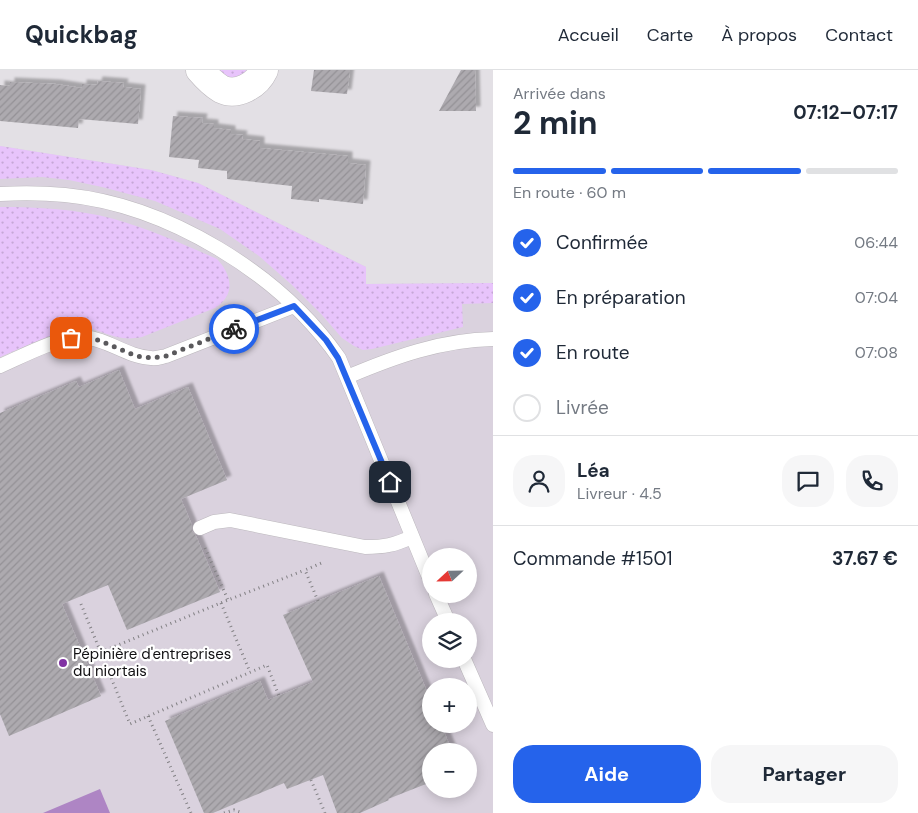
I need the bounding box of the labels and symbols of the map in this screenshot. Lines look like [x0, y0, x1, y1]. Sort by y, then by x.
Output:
courier [209, 304, 259, 354]
pin [50, 317, 92, 359]
pin [369, 461, 411, 503]
north arrow [422, 548, 478, 602]
place label: Pépinière d'entreprises du niortais [73, 644, 231, 681]
marker: Pépinière d'entreprises du niortais [57, 657, 69, 669]

